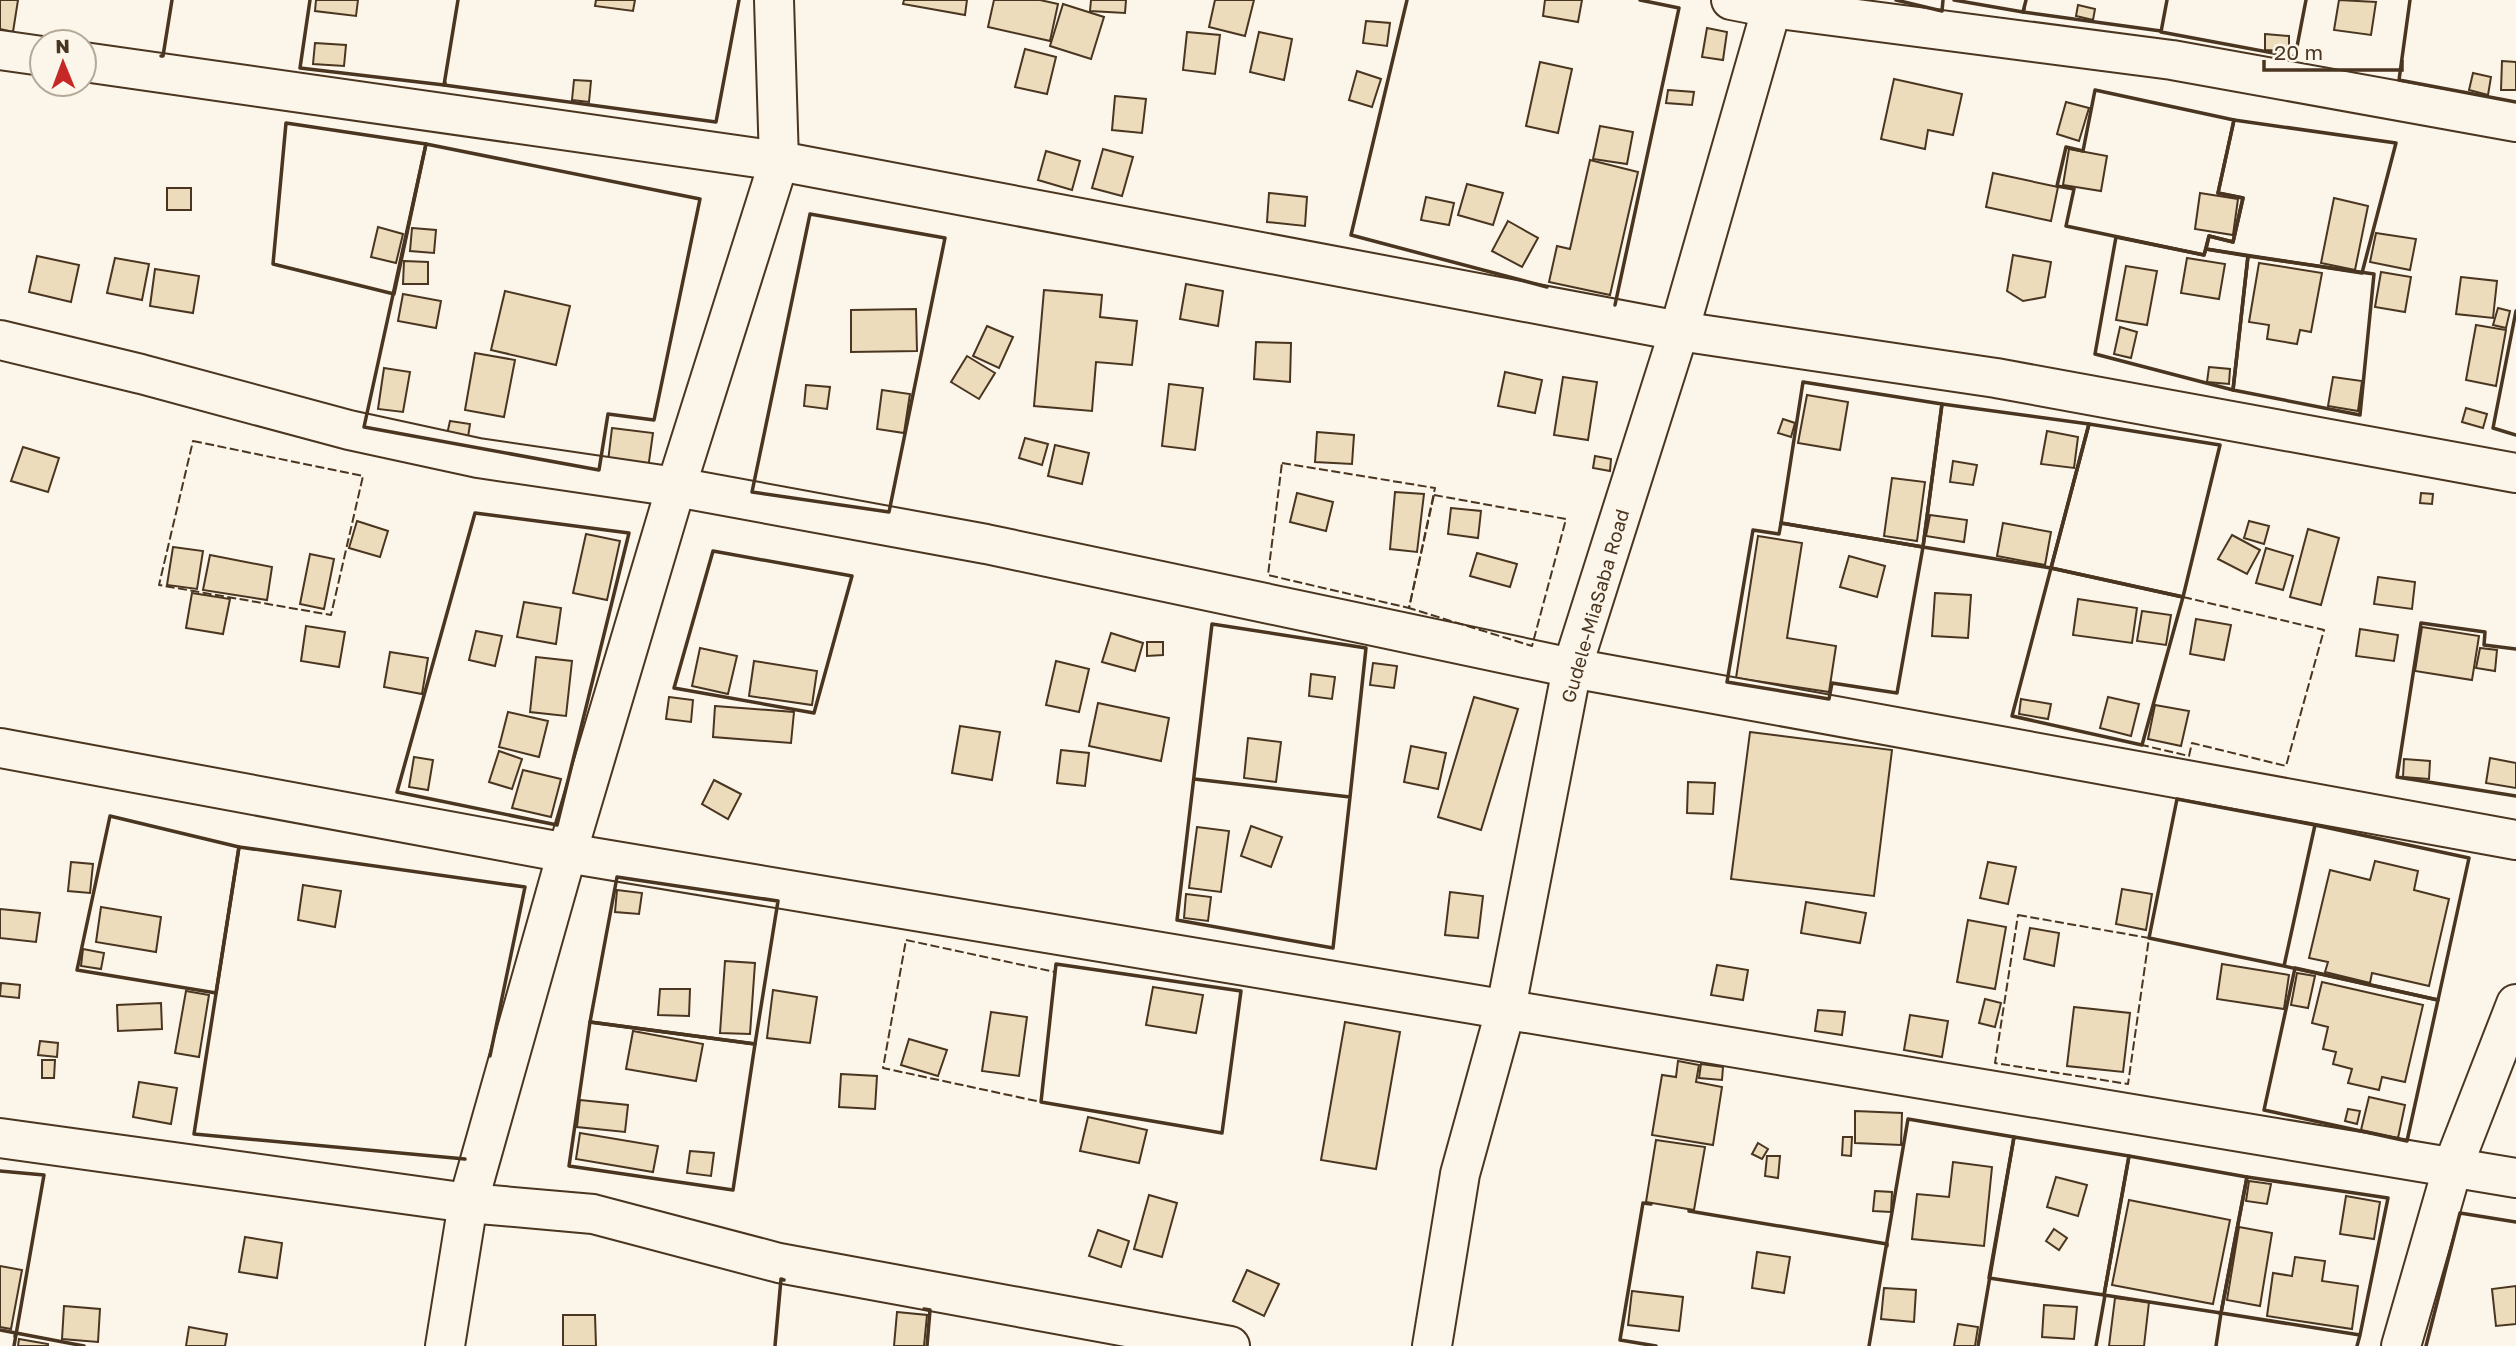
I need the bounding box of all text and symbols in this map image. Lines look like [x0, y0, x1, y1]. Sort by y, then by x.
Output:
north arrow [28, 28, 98, 98]
scale bar [2264, 28, 2402, 72]
text: N [55, 34, 70, 57]
text: 20 m [2274, 39, 2323, 65]
street label: Gudele-MiaSaba Road [1556, 506, 1633, 705]

